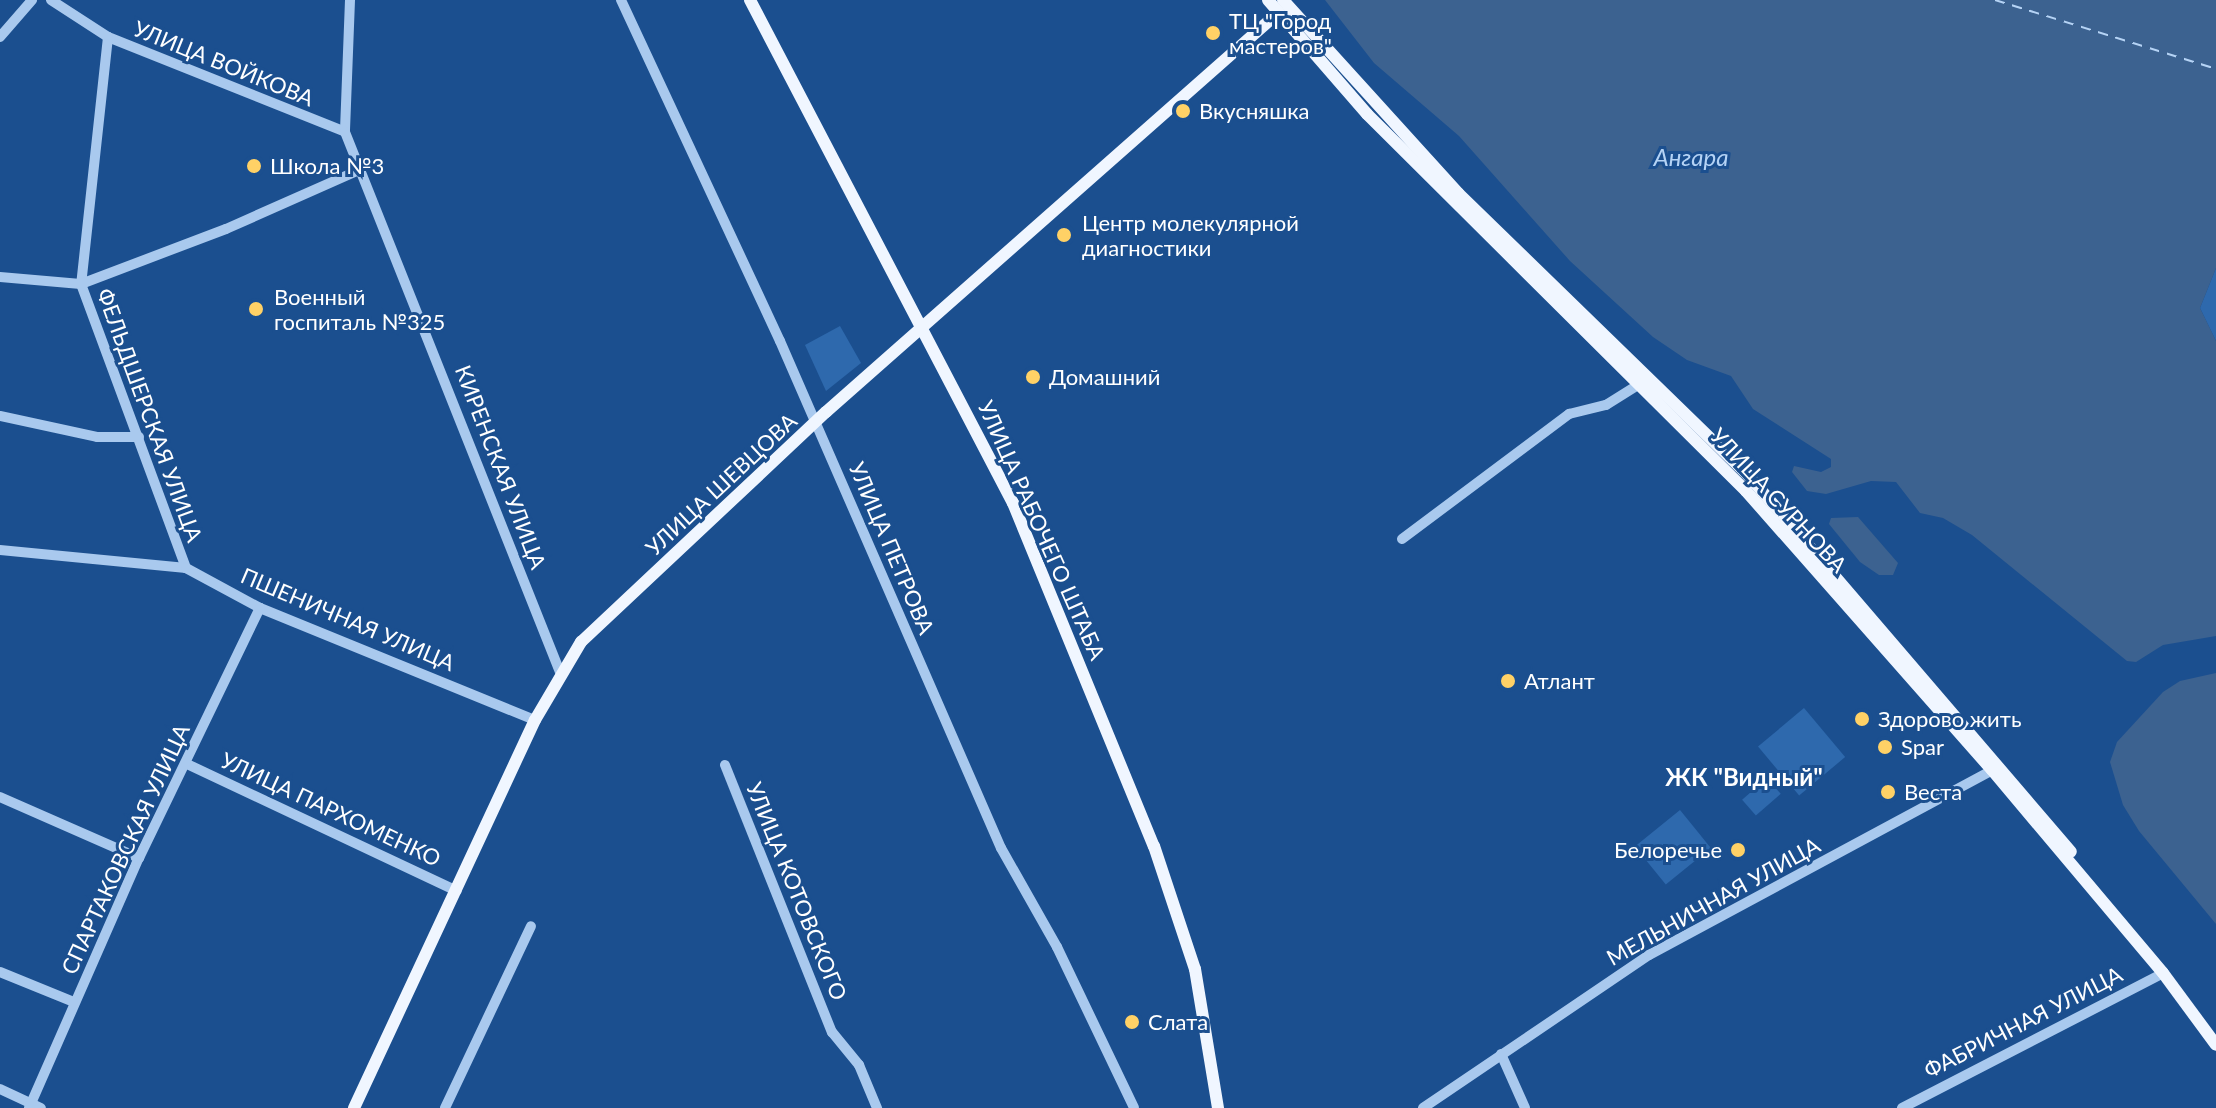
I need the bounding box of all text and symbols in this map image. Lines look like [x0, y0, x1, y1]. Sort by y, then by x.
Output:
place label: ТЦ "Город мастеров" [1229, 7, 1332, 58]
street label: УЛИЦА ВОЙКОВА [130, 15, 318, 111]
marker: ТЦ "Город мастеров" [1204, 24, 1222, 42]
place label: Вкусняшка [1199, 98, 1310, 124]
marker: Вкусняшка [1174, 102, 1192, 120]
water label: Ангара [1654, 143, 1728, 171]
place label: Школа №3 [270, 153, 384, 179]
marker: Школа №3 [245, 157, 263, 175]
place label: Центр молекулярной диагностики [1082, 209, 1299, 260]
marker: Центр молекулярной диагностики [1053, 224, 1075, 246]
place label: Военный госпиталь №325 [274, 283, 445, 334]
street label: ФЕЛЬДШЕРСКАЯ УЛИЦА [92, 285, 208, 545]
marker: Военный госпиталь №325 [245, 298, 267, 320]
street label: КИРЕНСКАЯ УЛИЦА [450, 361, 552, 573]
place label: Домашний [1049, 364, 1160, 390]
marker: Домашний [1024, 368, 1042, 386]
street label: УЛИЦА РАБОЧЕГО ШТАБА [973, 396, 1111, 664]
street label: УЛИЦА ШЕВЦОВА [640, 407, 802, 561]
street label: УЛИЦА СУРНОВА [1705, 422, 1853, 578]
street label: УЛИЦА ПЕТРОВА [844, 458, 940, 638]
street label: ПШЕНИЧНАЯ УЛИЦА [237, 562, 459, 676]
place label: Атлант [1524, 668, 1595, 694]
marker: Атлант [1499, 672, 1517, 690]
place label: Здорово жить [1878, 706, 2021, 732]
marker: Здорово жить [1853, 710, 1871, 728]
street label: СПАРТАКОВСКАЯ УЛИЦА [55, 720, 195, 978]
place label: Spar [1901, 734, 1944, 760]
marker: Spar [1876, 738, 1894, 756]
street label: УЛИЦА ПАРХОМЕНКО [217, 746, 445, 872]
district label: ЖК "Видный" [1665, 763, 1823, 791]
street label: УЛИЦА КОТОВСКОГО [741, 778, 853, 1004]
place label: Веста [1904, 779, 1962, 805]
marker: Веста [1879, 783, 1897, 801]
street label: МЕЛЬНИЧНАЯ УЛИЦА [1602, 831, 1824, 971]
place label: Белоречье [1614, 837, 1722, 863]
marker: Белоречье [1729, 841, 1747, 859]
street label: ФАБРИЧНАЯ УЛИЦА [1920, 961, 2126, 1083]
place label: Слата [1148, 1009, 1208, 1035]
marker: Слата [1123, 1013, 1141, 1031]

